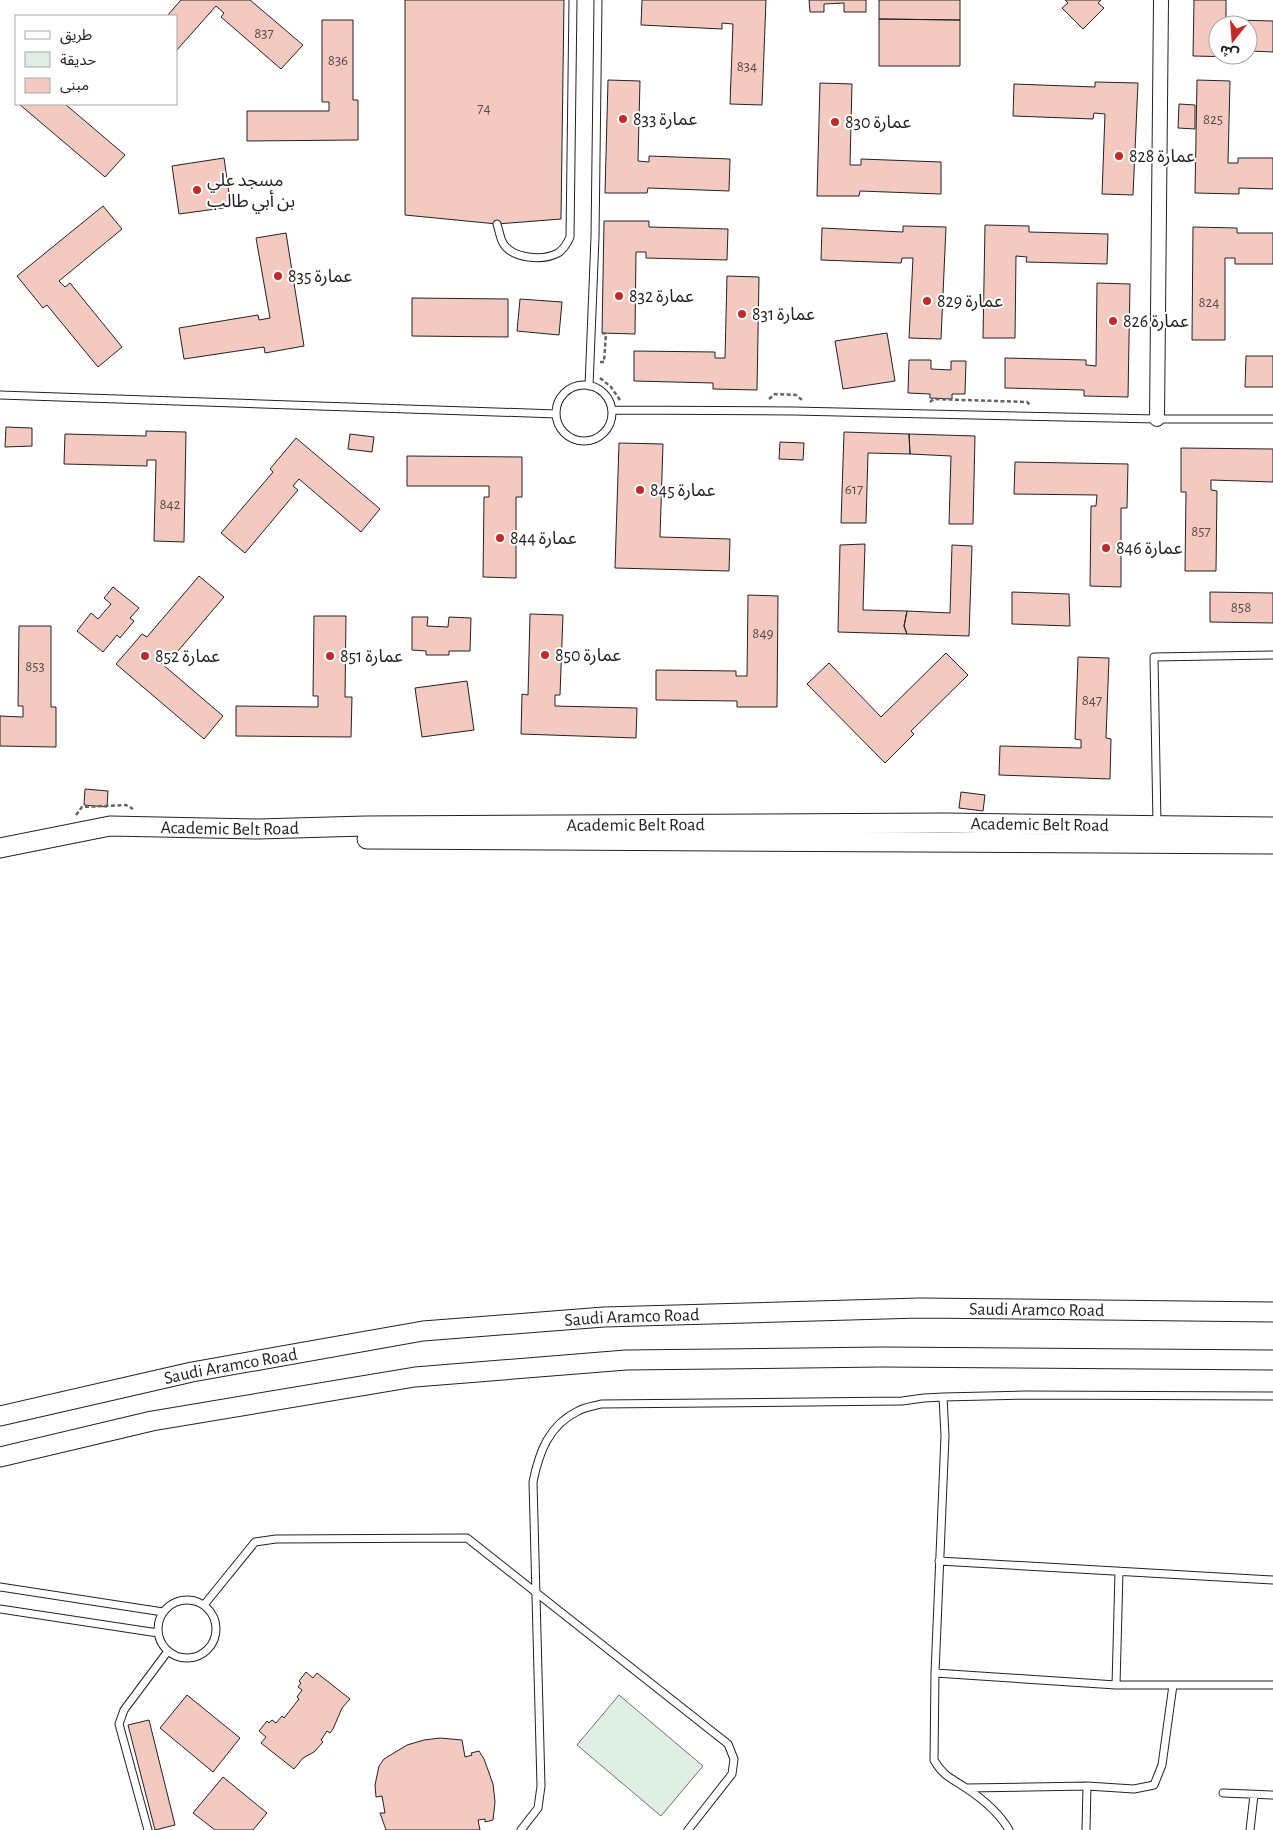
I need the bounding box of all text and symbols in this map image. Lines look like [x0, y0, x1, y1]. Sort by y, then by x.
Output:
legend [15, 15, 178, 105]
north arrow [1208, 15, 1258, 65]
house number: 837 [254, 26, 274, 41]
text: طريق [60, 28, 92, 45]
text: ش [1218, 42, 1241, 61]
text: حديقة [60, 53, 96, 68]
house number: 836 [328, 53, 348, 68]
house number: 834 [737, 59, 757, 74]
text: مبنى [60, 78, 89, 94]
house number: 74 [477, 101, 491, 116]
place label: عمارة 833 [633, 111, 697, 130]
house number: 825 [1203, 112, 1223, 127]
marker: عمارة 833 [617, 113, 629, 125]
place label: عمارة 830 [845, 114, 911, 133]
marker: عمارة 830 [829, 116, 841, 128]
place label: عمارة 828 [1129, 148, 1195, 167]
marker: عمارة 828 [1113, 150, 1125, 162]
place label: مسجد علي بن أبي طالب [207, 172, 295, 214]
marker: مسجد علي بن أبي طالب [191, 184, 203, 196]
place label: عمارة 835 [288, 268, 352, 287]
marker: عمارة 835 [272, 270, 284, 282]
place label: عمارة 832 [629, 288, 694, 307]
marker: عمارة 832 [613, 290, 625, 302]
place label: عمارة 829 [937, 293, 1003, 312]
marker: عمارة 829 [921, 295, 933, 307]
house number: 824 [1198, 295, 1220, 310]
place label: عمارة 831 [752, 306, 815, 325]
marker: عمارة 831 [736, 308, 748, 320]
place label: عمارة 826 [1123, 313, 1189, 332]
marker: عمارة 826 [1107, 315, 1119, 327]
place label: عمارة 845 [650, 482, 716, 501]
house number: 617 [845, 482, 863, 497]
marker: عمارة 845 [634, 484, 646, 496]
house number: 842 [159, 497, 181, 512]
house number: 857 [1191, 524, 1211, 539]
place label: عمارة 844 [510, 530, 577, 549]
marker: عمارة 844 [494, 532, 506, 544]
place label: عمارة 846 [1116, 540, 1183, 559]
marker: عمارة 846 [1100, 542, 1112, 554]
house number: 858 [1231, 600, 1251, 615]
house number: 849 [752, 626, 774, 641]
place label: عمارة 850 [555, 647, 621, 666]
place label: عمارة 852 [155, 648, 220, 667]
place label: عمارة 851 [340, 648, 403, 667]
marker: عمارة 850 [539, 649, 551, 661]
marker: عمارة 852 [139, 650, 151, 662]
marker: عمارة 851 [324, 650, 336, 662]
house number: 853 [25, 659, 45, 674]
house number: 847 [1082, 693, 1102, 708]
street label: Academic Belt Road [970, 815, 1109, 835]
street label: Academic Belt Road [567, 816, 705, 835]
street label: Academic Belt Road [160, 819, 299, 839]
street label: Saudi Aramco Road [969, 1301, 1104, 1320]
street label: Saudi Aramco Road [564, 1306, 700, 1330]
street label: Saudi Aramco Road [162, 1345, 299, 1388]

